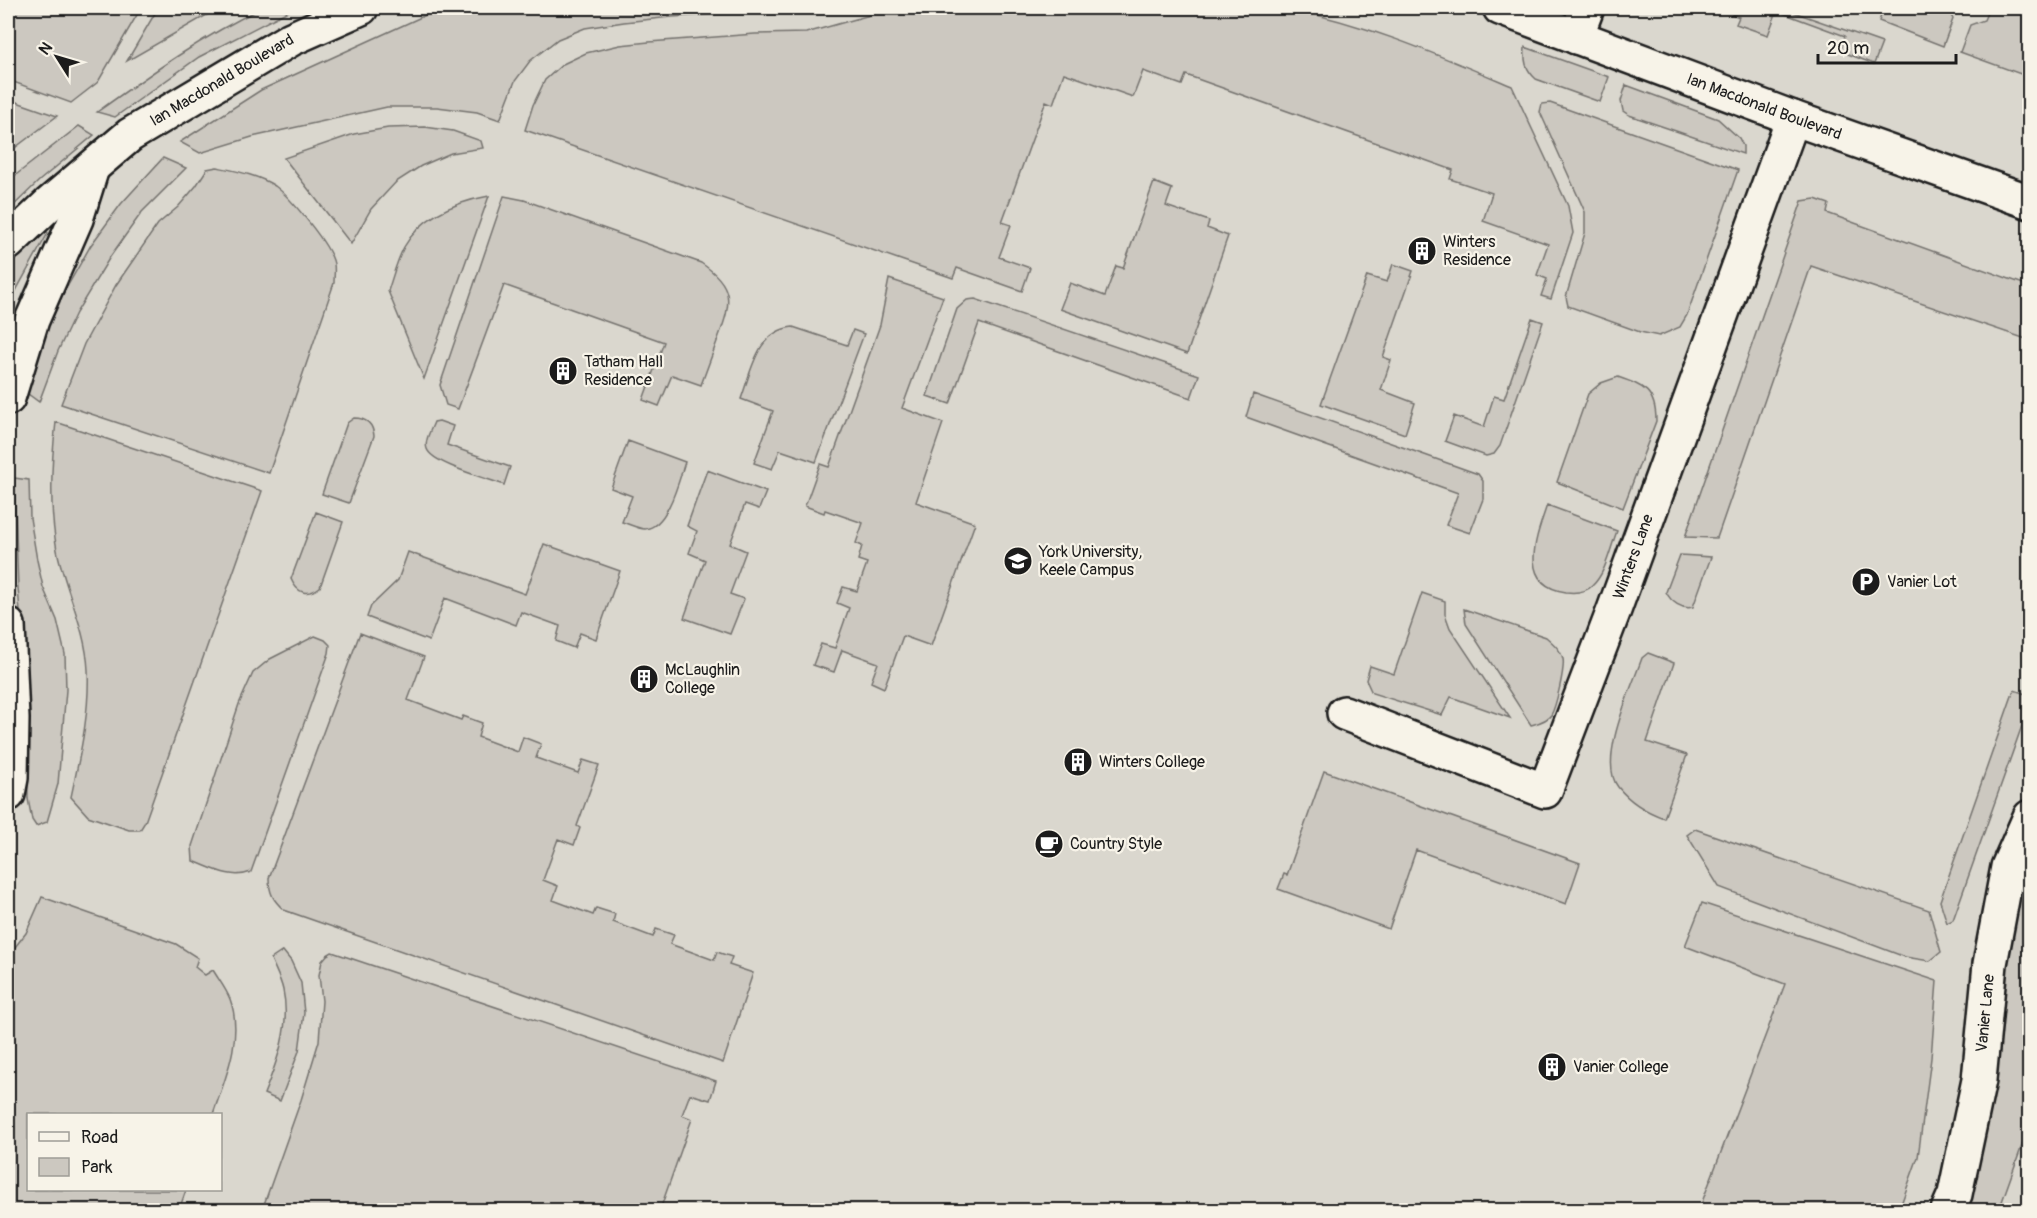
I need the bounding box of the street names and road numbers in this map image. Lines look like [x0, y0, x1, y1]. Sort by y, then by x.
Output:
street label: Ian Macdonald Boulevard [146, 30, 298, 131]
street label: Ian Macdonald Boulevard [1684, 69, 1844, 144]
street label: Winters Lane [1609, 511, 1658, 602]
street label: Vanier Lane [1972, 973, 1999, 1053]

